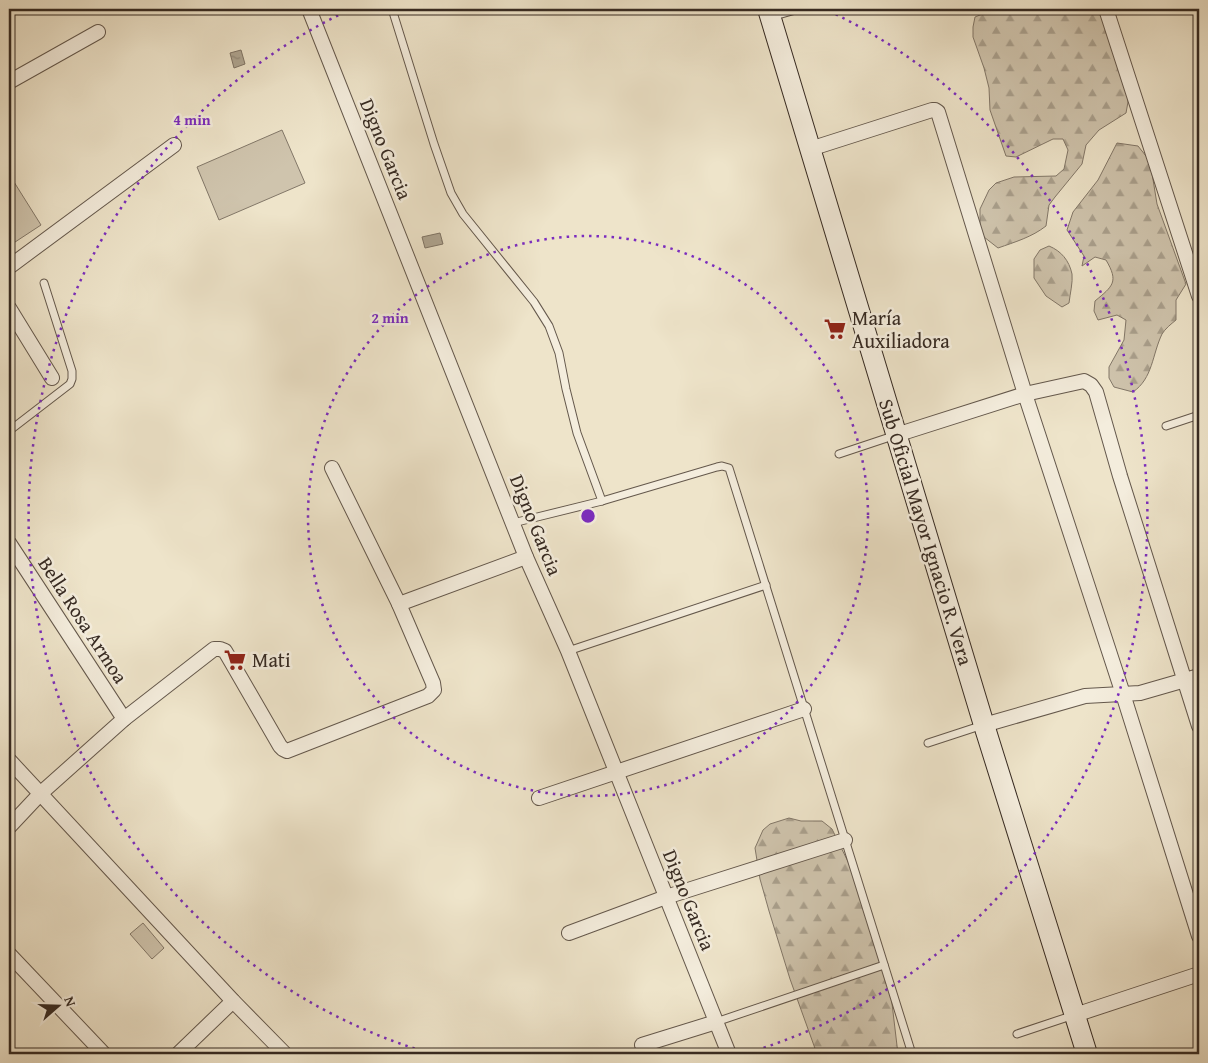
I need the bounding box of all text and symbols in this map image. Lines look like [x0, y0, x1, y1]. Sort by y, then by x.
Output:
street label: Digno Garcia [353, 94, 420, 204]
text: 4 min [173, 109, 211, 130]
place label: María Auxiliadora [852, 303, 950, 355]
text: 2 min [371, 307, 409, 328]
supermarket icon: María Auxiliadora [822, 316, 848, 342]
street label: Sub Oficial Mayor Ignacio R. Vera [872, 395, 981, 669]
street label: Digno Garcia [503, 470, 570, 580]
centre of rings [579, 507, 597, 525]
street label: Bella Rosa Armoa [32, 551, 136, 689]
place label: Mati [252, 645, 291, 674]
supermarket icon: Mati [222, 647, 248, 673]
street label: Digno Garcia [656, 845, 723, 955]
north arrow [32, 980, 82, 1030]
text: N [59, 994, 81, 1010]

